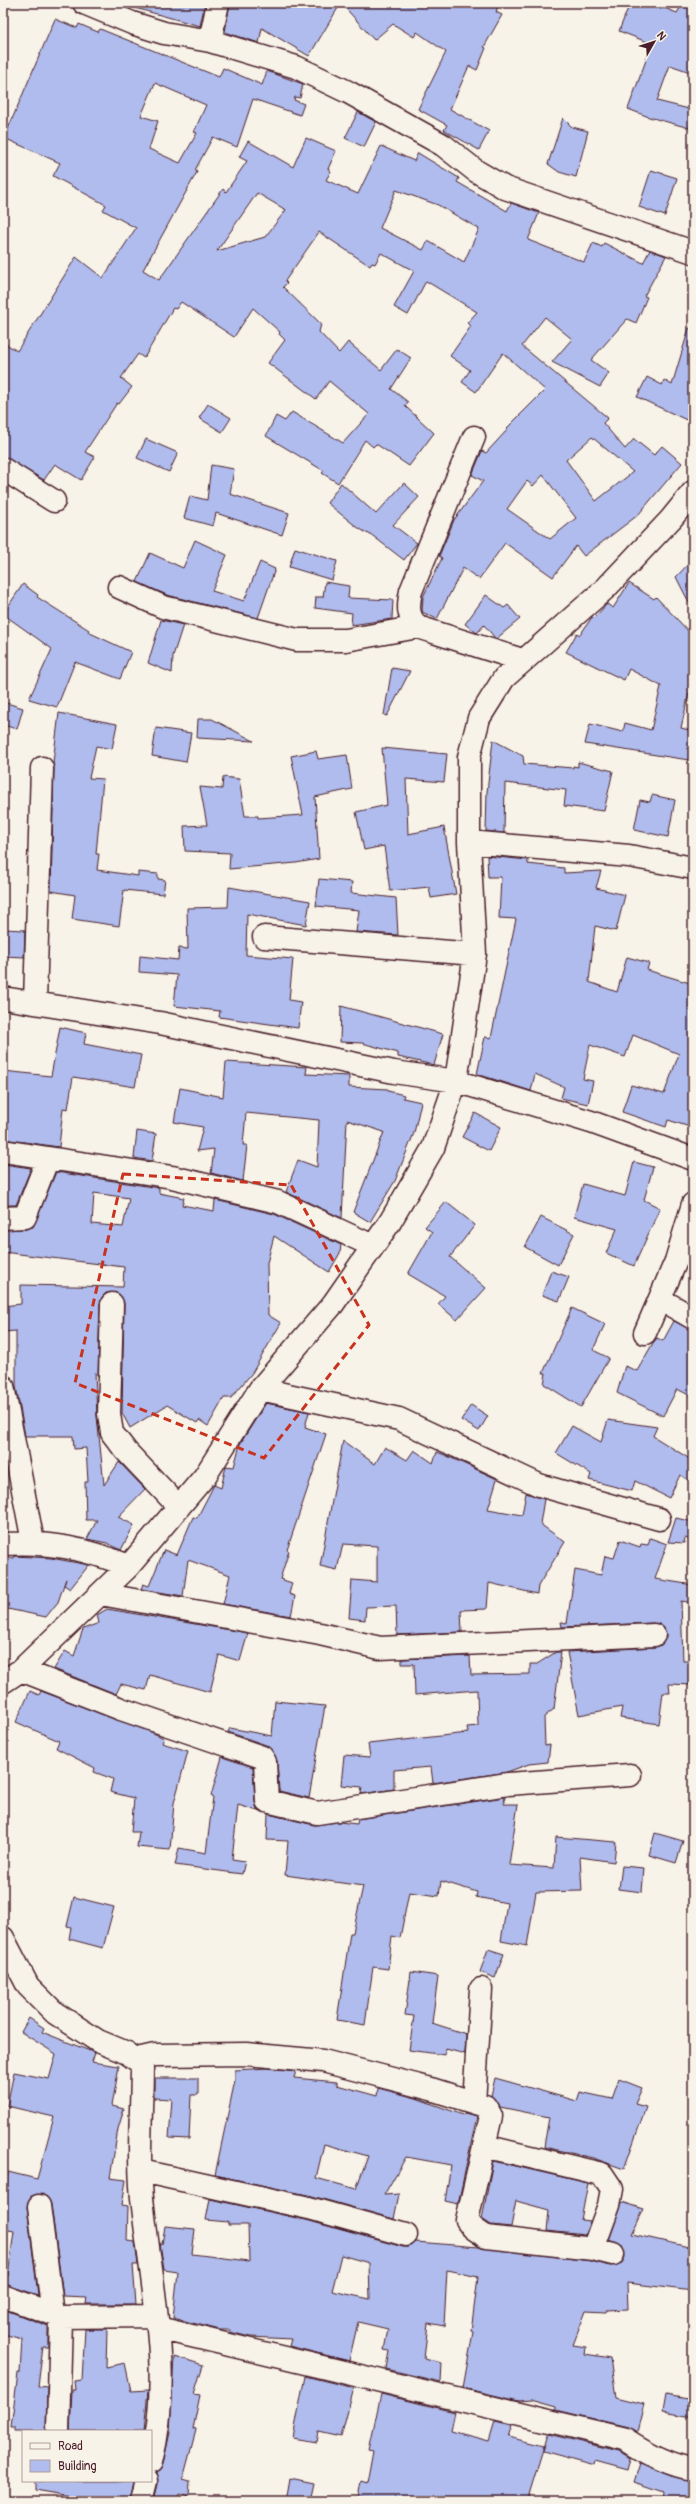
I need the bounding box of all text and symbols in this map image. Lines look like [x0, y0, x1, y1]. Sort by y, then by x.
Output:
north arrow [634, 22, 674, 62]
text: N [654, 29, 669, 43]
legend [22, 2430, 152, 2482]
text: Road [58, 2439, 83, 2454]
text: Building [58, 2459, 97, 2474]

